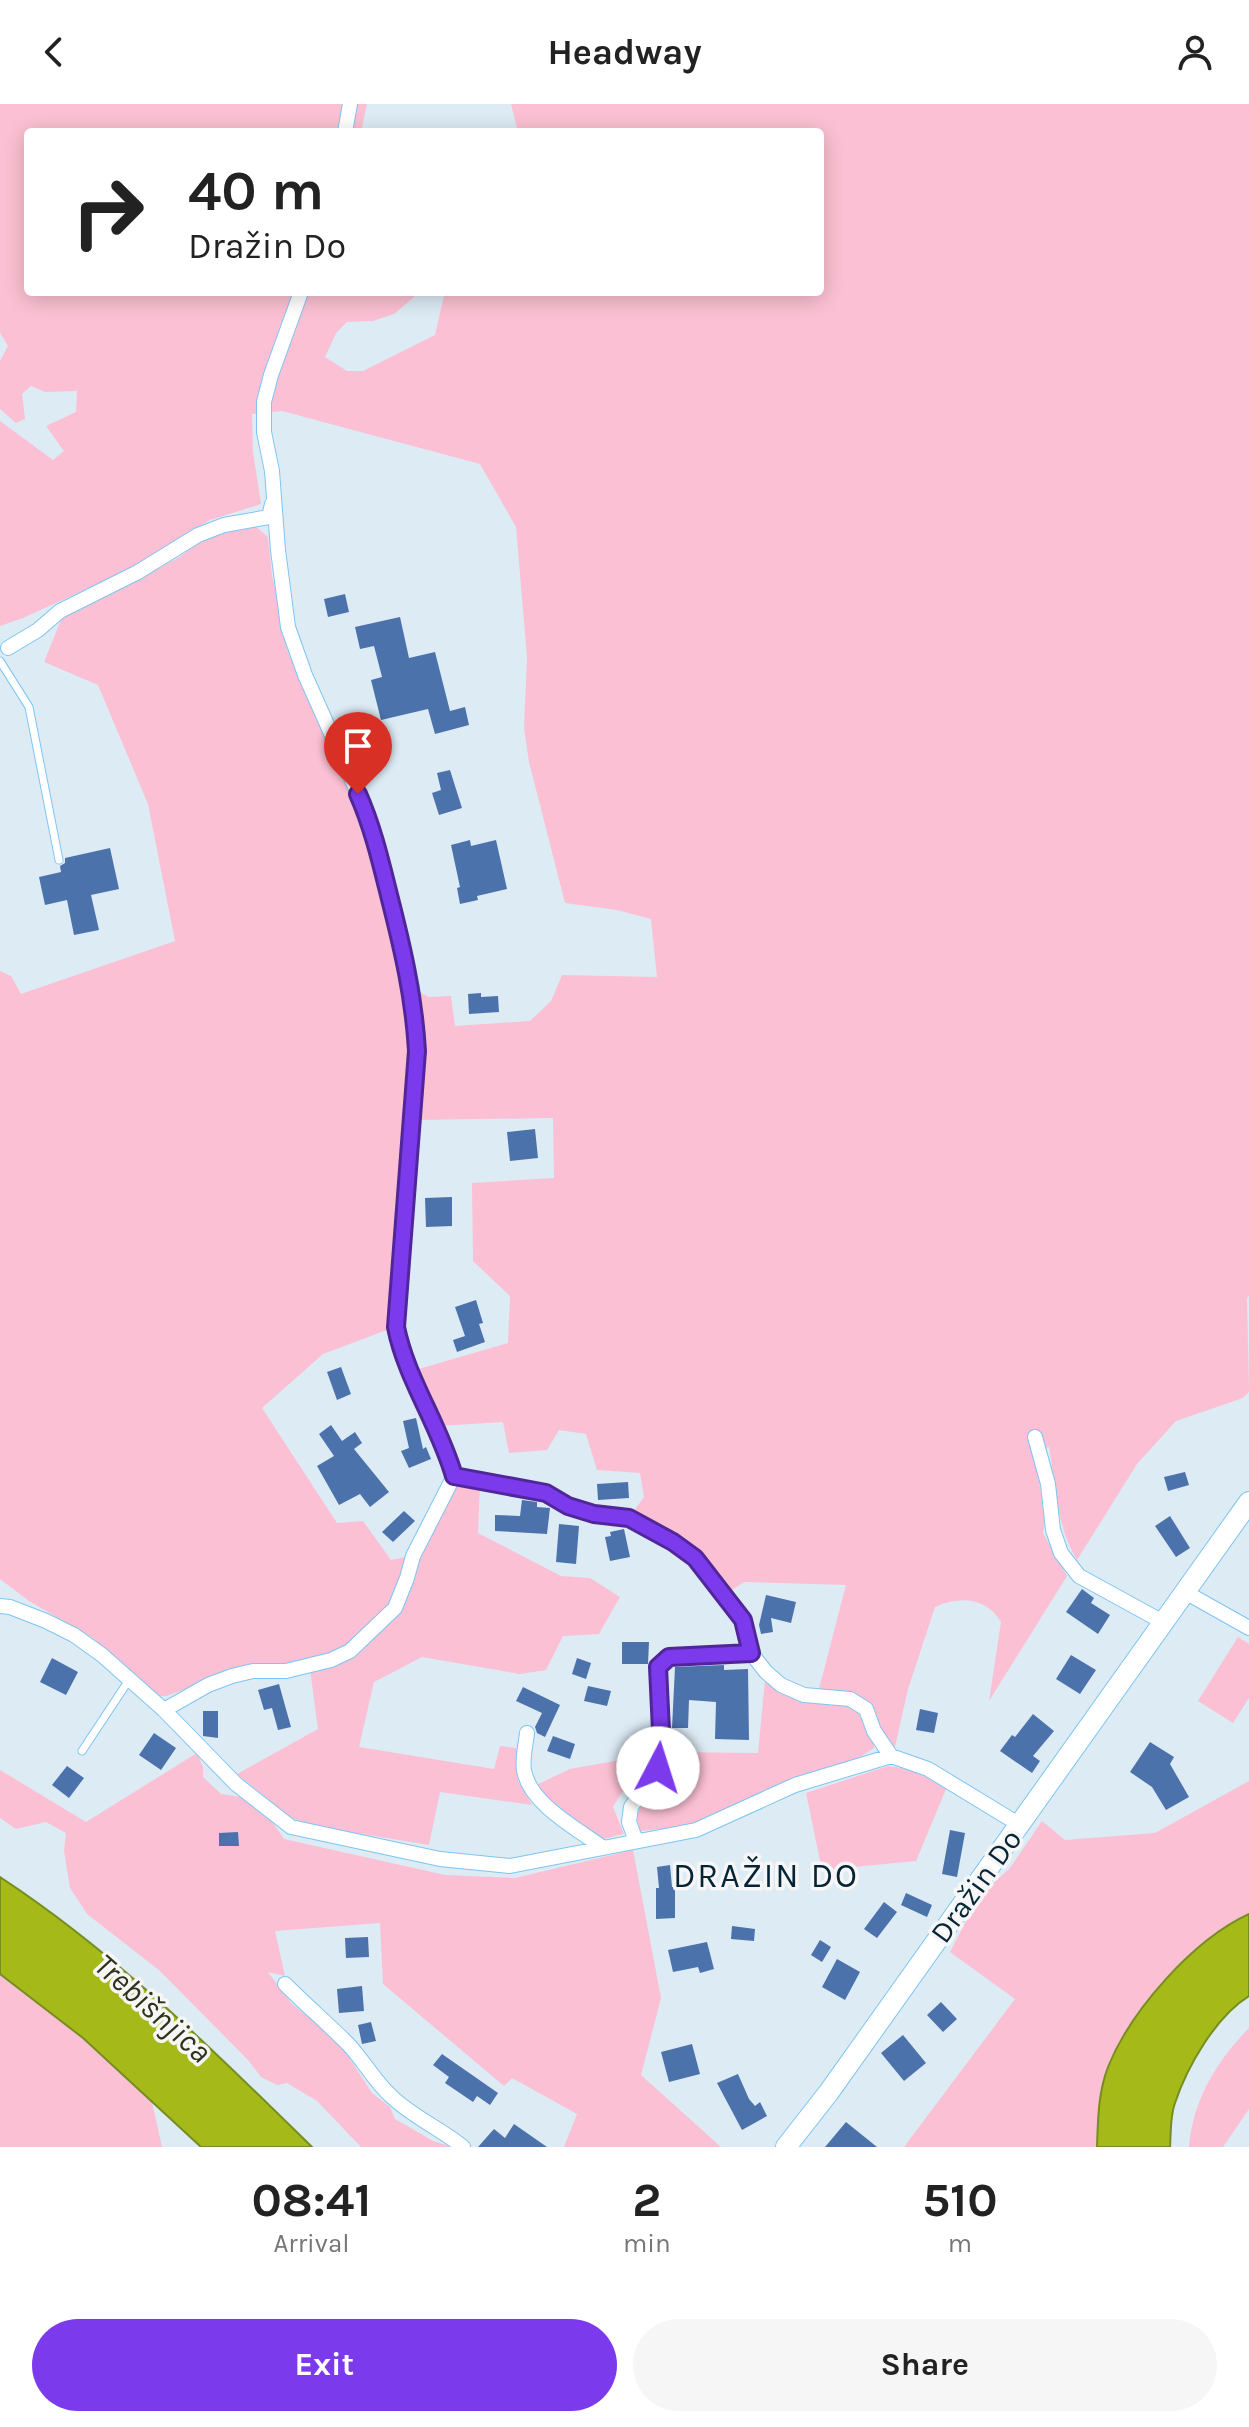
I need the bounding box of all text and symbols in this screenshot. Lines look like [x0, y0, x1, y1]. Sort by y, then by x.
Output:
icon: back [32, 30, 76, 74]
icon: person [1173, 30, 1217, 74]
text: Headway [547, 31, 702, 73]
text: 40 m [188, 158, 324, 223]
icon: right [56, 160, 160, 264]
text: Dražin Do [188, 225, 346, 267]
pin [324, 712, 392, 794]
icon: arrive [336, 724, 380, 768]
position arrow [616, 1726, 700, 1810]
street label: Dražin Do [923, 1822, 1029, 1950]
district label: DRAŽIN DO [673, 1855, 859, 1896]
water label: Trebišnjica [87, 1946, 219, 2071]
text: 08:41 [251, 2172, 371, 2228]
text: 2 [632, 2172, 661, 2228]
text: 510 [922, 2172, 998, 2228]
text: Arrival [273, 2228, 350, 2259]
text: min [623, 2228, 671, 2259]
text: m [948, 2228, 972, 2259]
button: Exit [32, 2319, 617, 2411]
button: Share [633, 2319, 1217, 2411]

